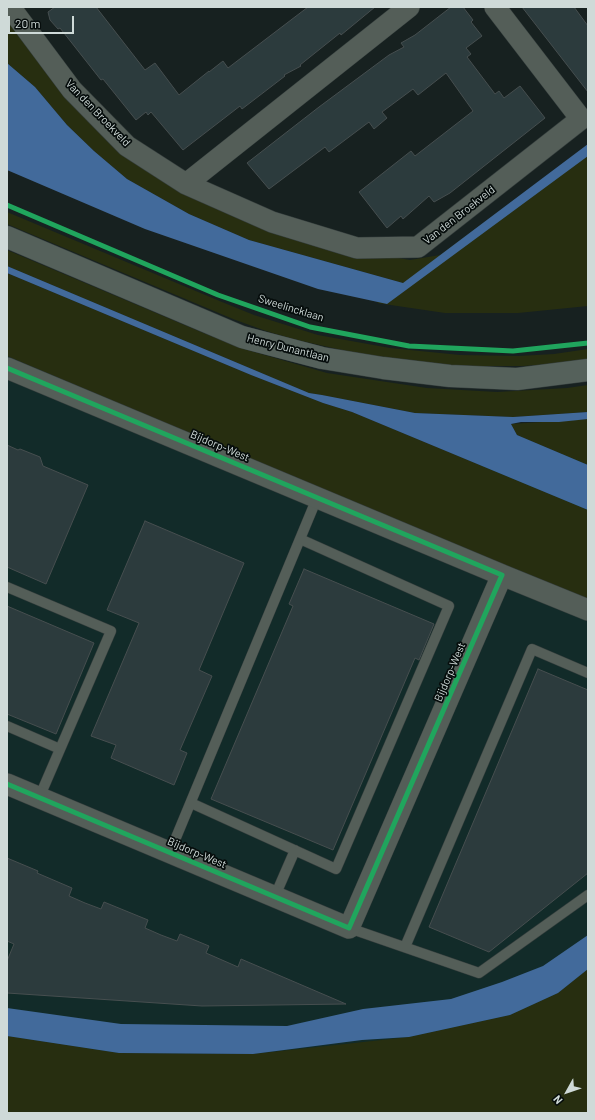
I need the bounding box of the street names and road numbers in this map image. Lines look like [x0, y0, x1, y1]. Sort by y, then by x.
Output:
street label: Van den Broekveld [63, 77, 133, 149]
street label: Van den Broekveld [421, 183, 497, 247]
street label: Sweelincklaan [257, 292, 325, 324]
street label: Henry Dunantlaan [246, 331, 330, 365]
street label: Bijdorp-West [188, 428, 252, 464]
street label: Bijdorp-West [432, 640, 468, 704]
street label: Bijdorp-West [165, 835, 229, 871]

